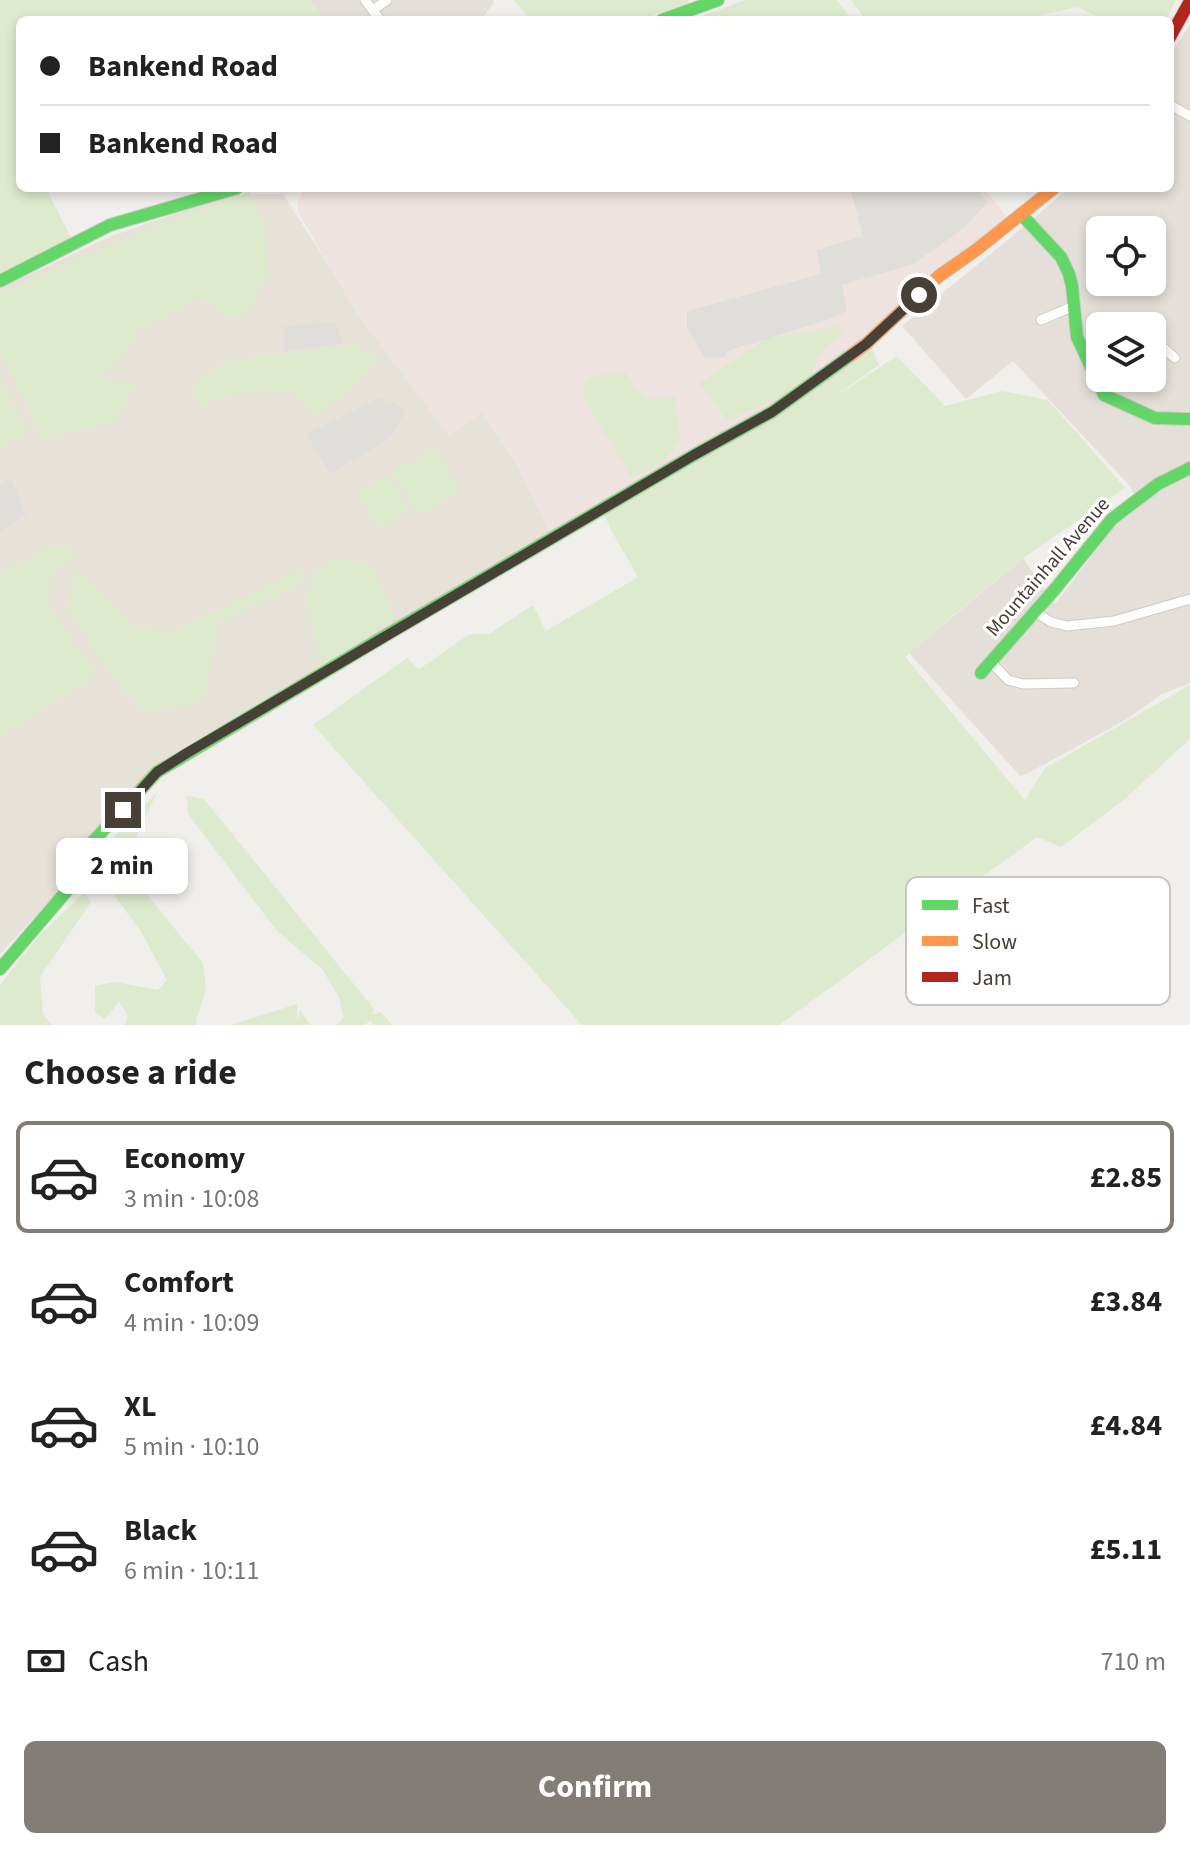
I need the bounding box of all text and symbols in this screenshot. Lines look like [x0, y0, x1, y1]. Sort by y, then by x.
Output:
text: Bankend Road [88, 45, 278, 88]
text: Bankend Road [88, 122, 278, 165]
map controls [1086, 216, 1166, 392]
button: locate [1086, 216, 1166, 296]
route start [901, 277, 937, 313]
button: layers [1086, 312, 1166, 392]
street label: Mountainhall Avenue [980, 491, 1116, 643]
route end [105, 792, 141, 828]
callout: 2 min [57, 838, 189, 894]
text: 2 min [90, 847, 154, 884]
legend [906, 877, 1170, 1005]
text: Fast [972, 890, 1010, 922]
text: Slow [972, 926, 1017, 958]
text: Jam [972, 962, 1012, 994]
text: Choose a ride [24, 1047, 237, 1098]
text: Economy [124, 1137, 245, 1180]
icon: car [28, 1141, 100, 1213]
text: £2.85 [1090, 1156, 1162, 1199]
text: 3 min · 10:08 [124, 1180, 259, 1217]
text: Comfort [124, 1261, 234, 1304]
icon: car [28, 1265, 100, 1337]
text: £3.84 [1090, 1280, 1162, 1323]
text: 4 min · 10:09 [124, 1304, 259, 1341]
text: XL [124, 1385, 157, 1428]
icon: car [28, 1389, 100, 1461]
text: £4.84 [1090, 1404, 1162, 1447]
text: 5 min · 10:10 [124, 1428, 259, 1465]
text: Black [124, 1509, 197, 1552]
icon: car [28, 1513, 100, 1585]
text: £5.11 [1090, 1528, 1162, 1571]
text: 6 min · 10:11 [124, 1552, 259, 1589]
icon: cash [24, 1639, 68, 1683]
text: Cash [88, 1640, 149, 1683]
text: 710 m [1100, 1643, 1166, 1680]
button: Confirm [24, 1741, 1166, 1833]

